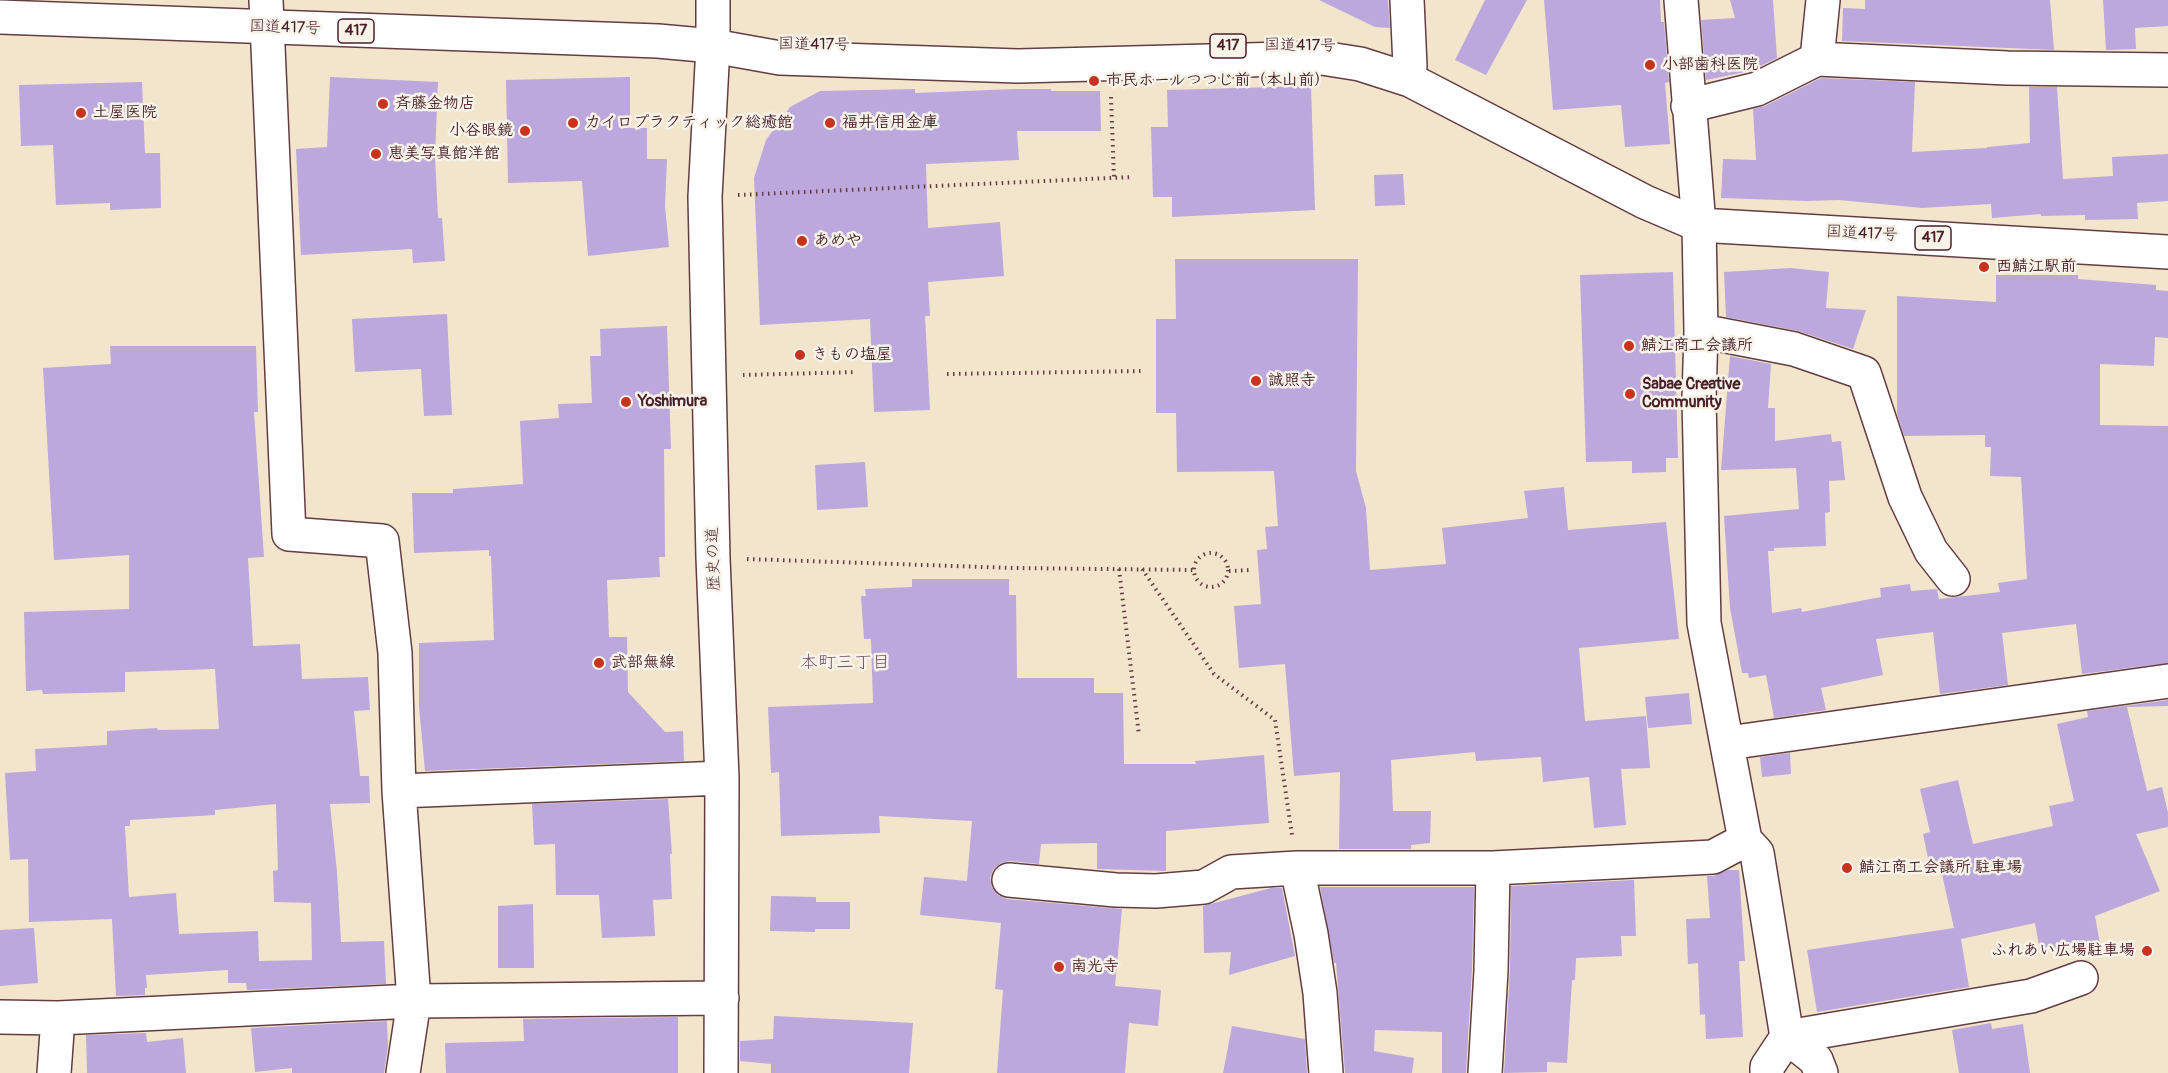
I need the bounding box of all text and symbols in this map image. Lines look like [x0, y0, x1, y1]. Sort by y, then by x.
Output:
street label: 国道417号 [249, 17, 321, 39]
road number: 417 [338, 19, 374, 43]
road number: 417 [1210, 34, 1246, 58]
street label: 国道417号 [778, 35, 850, 55]
street label: 国道417号 [1264, 36, 1336, 56]
place label: 小部歯科医院 [1662, 55, 1758, 75]
marker: 小部歯科医院 [1643, 58, 1657, 72]
place label: 市民ホールつつじ前（本山前） [1106, 71, 1330, 91]
marker: 市民ホールつつじ前（本山前） [1087, 74, 1101, 88]
place label: 斉藤金物店 [395, 94, 475, 114]
marker: 斉藤金物店 [376, 97, 390, 111]
place label: 土屋医院 [93, 103, 157, 123]
marker: 土屋医院 [74, 106, 88, 120]
place label: カイロプラクティック総癒館 [585, 113, 793, 133]
place label: 福井信用金庫 [842, 113, 938, 133]
marker: カイロプラクティック総癒館 [566, 116, 580, 130]
marker: 福井信用金庫 [823, 116, 837, 130]
place label: 小谷眼鏡 [449, 121, 513, 141]
marker: 小谷眼鏡 [518, 124, 532, 138]
place label: 恵美写真館洋館 [388, 144, 500, 164]
marker: 恵美写真館洋館 [369, 147, 383, 161]
street label: 国道417号 [1826, 223, 1898, 245]
road number: 417 [1915, 226, 1951, 250]
place label: あめや [814, 231, 862, 251]
marker: あめや [795, 234, 809, 248]
place label: 西鯖江駅前 [1996, 257, 2076, 277]
marker: 西鯖江駅前 [1977, 260, 1991, 274]
place label: 鯖江商工会議所 [1641, 336, 1753, 356]
marker: 鯖江商工会議所 [1622, 339, 1636, 353]
place label: きもの塩屋 [812, 345, 892, 365]
marker: きもの塩屋 [793, 348, 807, 362]
place label: 誠照寺 [1268, 371, 1316, 391]
marker: 誠照寺 [1249, 374, 1263, 388]
place label: Sabae Creative Community [1642, 375, 1740, 413]
marker: Sabae Creative Community [1623, 387, 1637, 401]
place label: Yoshimura [638, 392, 707, 412]
marker: Yoshimura [619, 395, 633, 409]
street label: 歴史の道 [703, 527, 725, 591]
district label: 本町三丁目 [800, 652, 890, 674]
place label: 武部無線 [611, 653, 675, 673]
marker: 武部無線 [592, 656, 606, 670]
place label: 鯖江商工会議所 駐車場 [1859, 858, 2022, 878]
marker: 鯖江商工会議所 駐車場 [1840, 861, 1854, 875]
place label: ふれあい広場駐車場 [1991, 941, 2135, 961]
marker: ふれあい広場駐車場 [2140, 944, 2154, 958]
place label: 南光寺 [1071, 957, 1119, 977]
marker: 南光寺 [1052, 960, 1066, 974]

